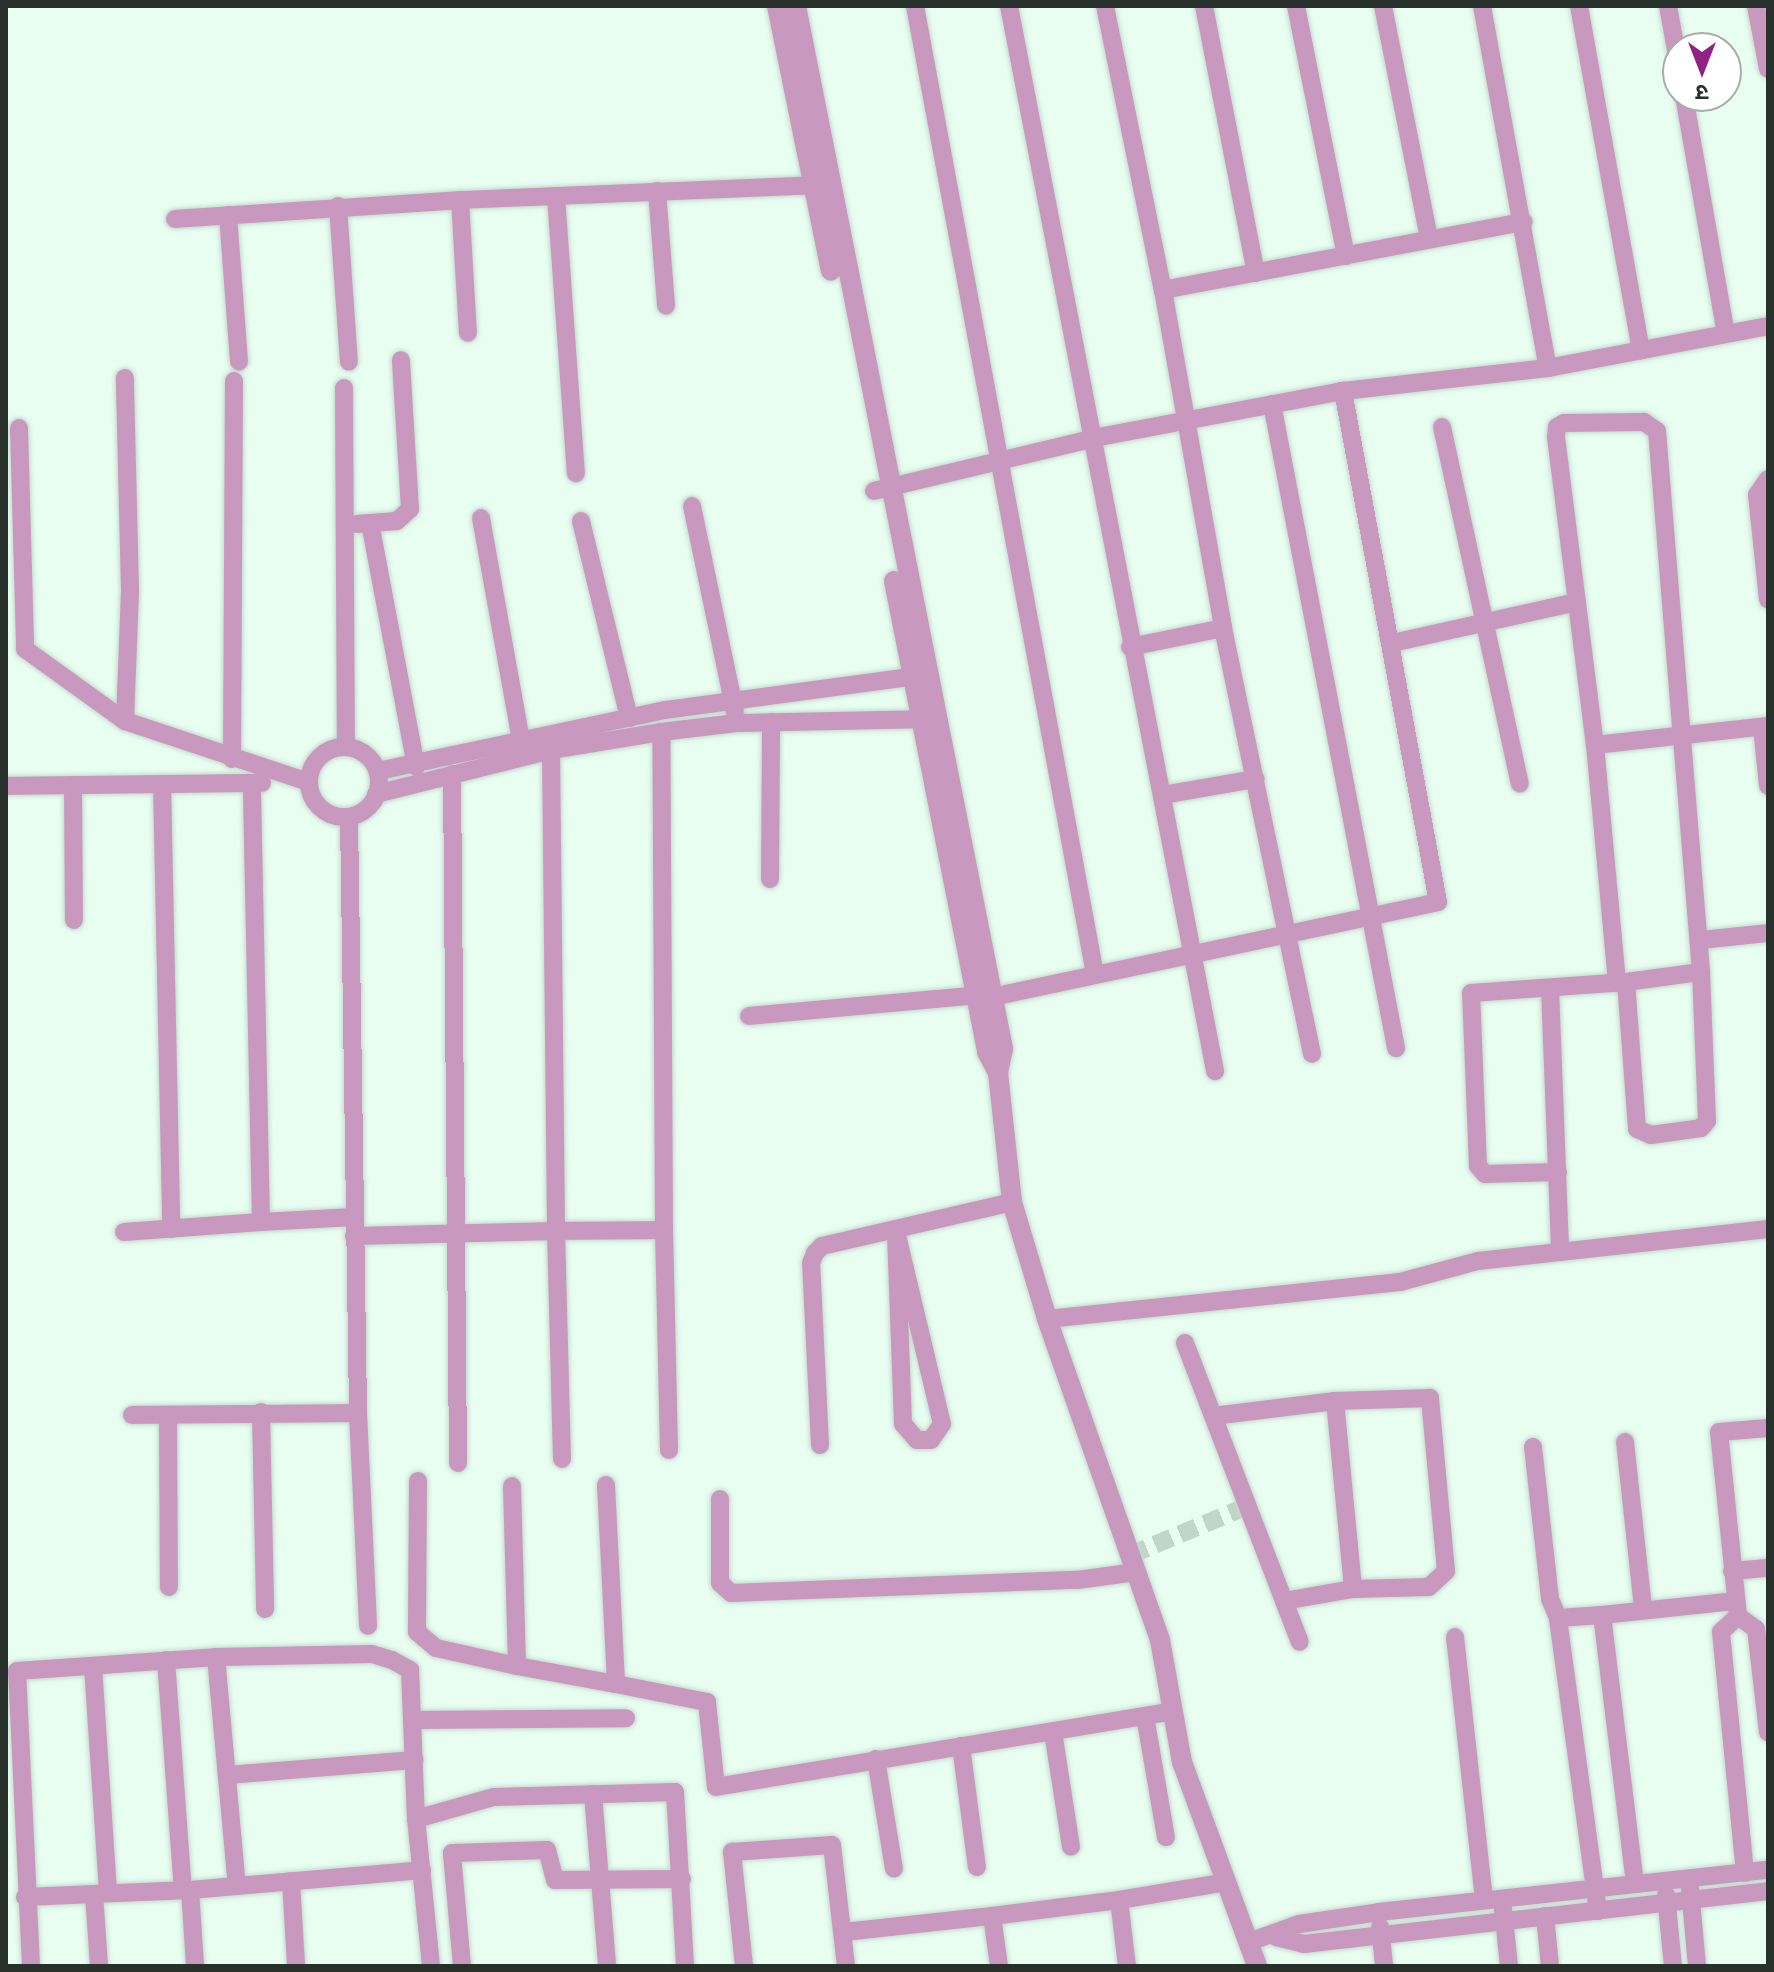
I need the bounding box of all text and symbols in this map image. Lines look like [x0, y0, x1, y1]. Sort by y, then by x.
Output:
north arrow [1662, 32, 1742, 112]
text: उ [1696, 79, 1708, 109]

